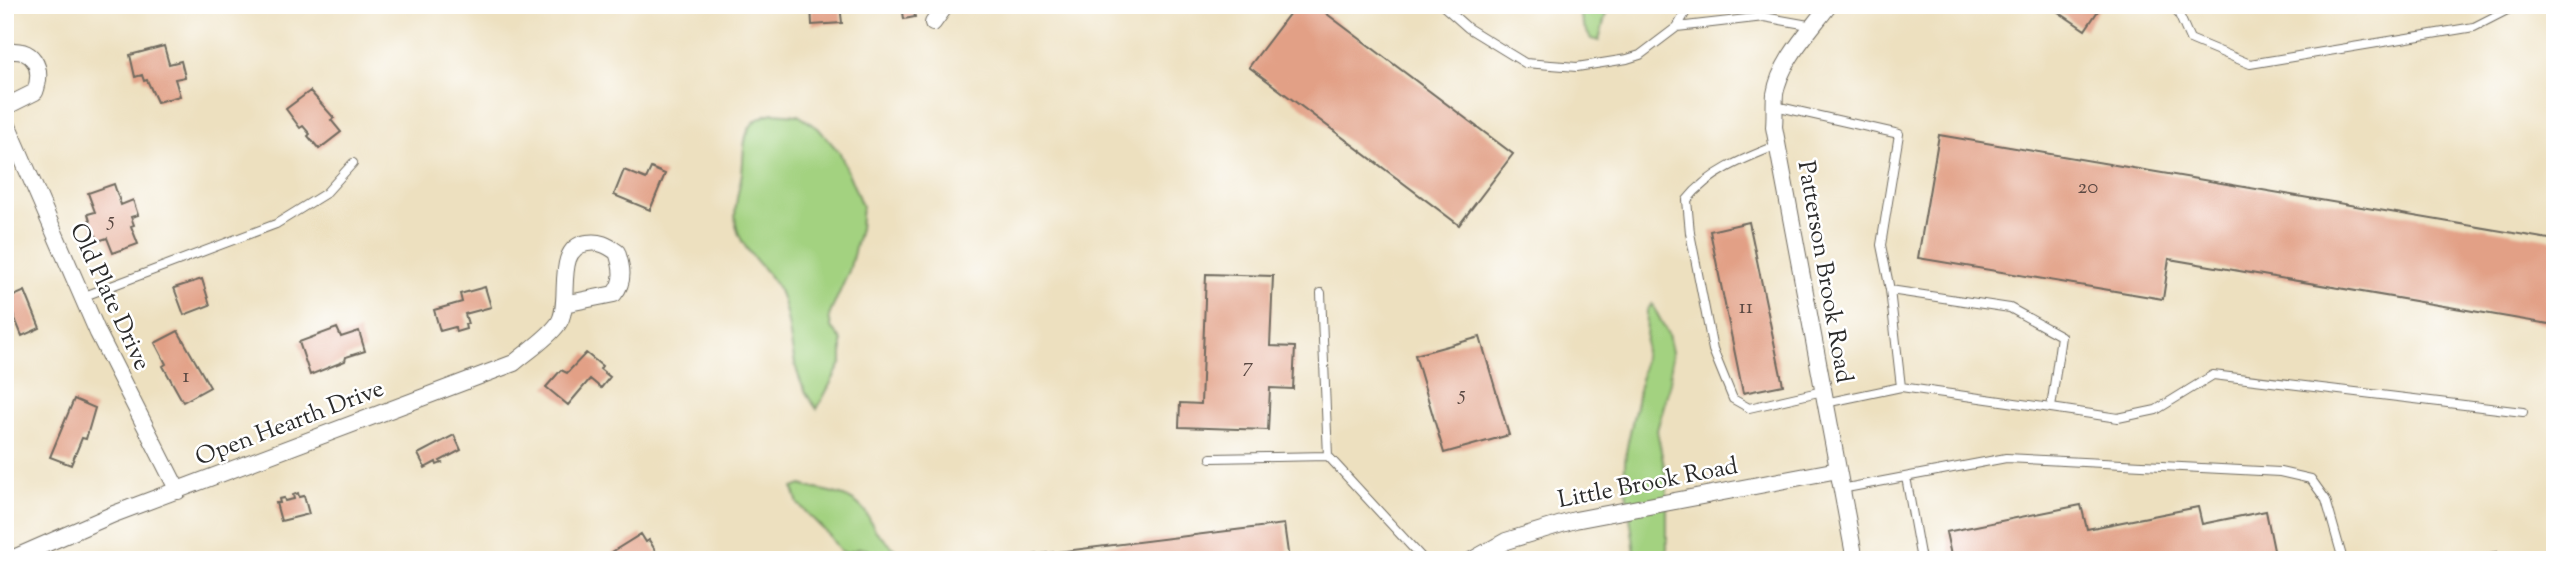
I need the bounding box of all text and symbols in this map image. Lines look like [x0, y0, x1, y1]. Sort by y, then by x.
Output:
street label: Patterson Brook Road [1788, 158, 1860, 386]
house number: 20 [2078, 173, 2098, 203]
house number: 5 [106, 206, 115, 236]
street label: Old Plate Drive [60, 218, 158, 376]
house number: 11 [1739, 293, 1753, 323]
house number: 7 [1243, 352, 1254, 382]
house number: 1 [182, 362, 190, 392]
street label: Open Hearth Drive [191, 372, 389, 476]
house number: 5 [1457, 380, 1466, 410]
street label: Little Brook Road [1555, 450, 1741, 518]

